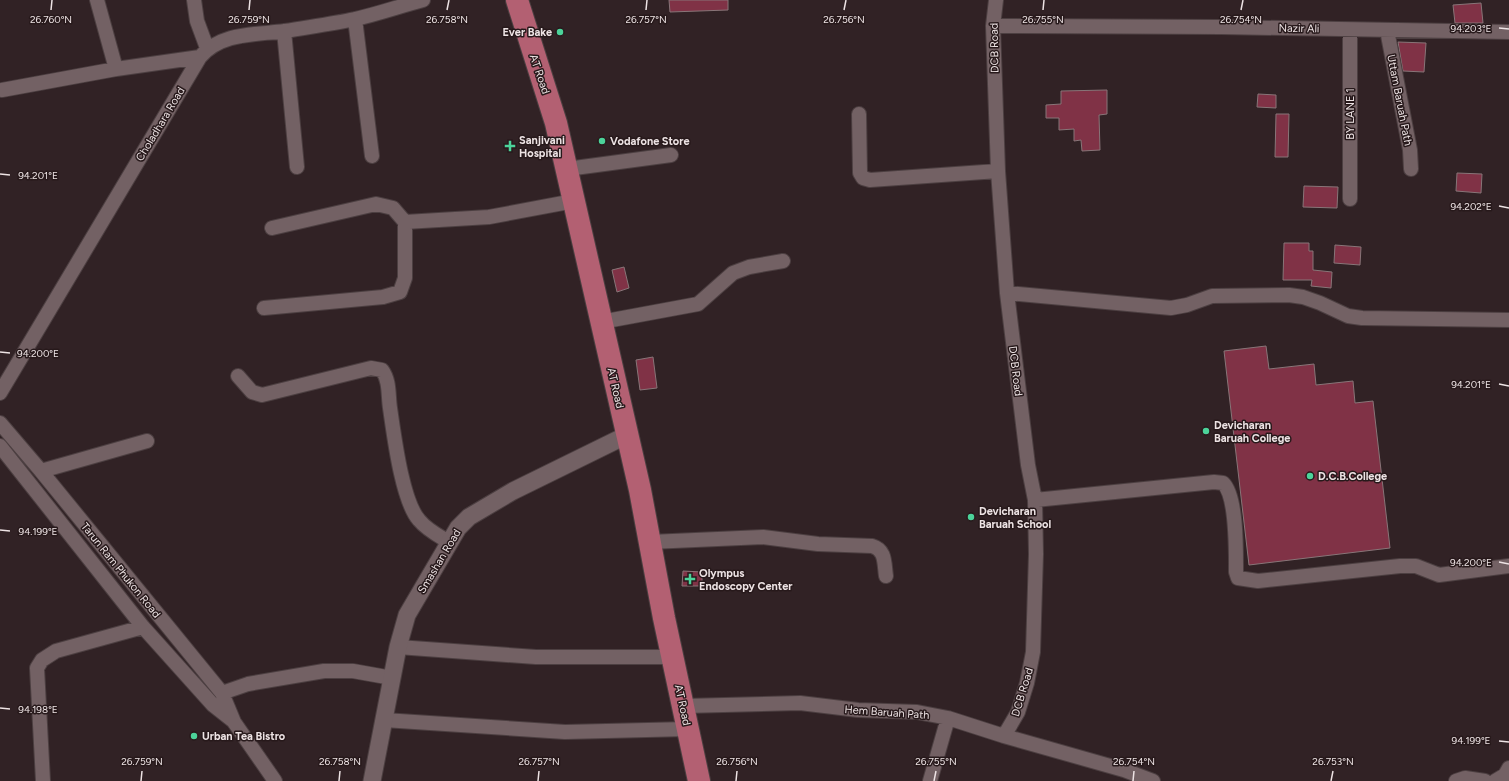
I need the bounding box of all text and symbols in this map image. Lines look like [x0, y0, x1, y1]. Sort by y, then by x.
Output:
text: 26.760°N [30, 13, 72, 26]
text: 26.759°N [228, 13, 270, 26]
text: 26.758°N [426, 13, 468, 26]
text: 26.757°N [625, 13, 667, 26]
text: 26.756°N [823, 13, 865, 26]
text: 26.755°N [1022, 13, 1064, 26]
text: 26.754°N [1220, 13, 1262, 26]
street label: Nazir Ali [1278, 22, 1320, 35]
text: 94.203°E [1451, 22, 1492, 35]
street label: DCB Road [988, 23, 1001, 73]
place label: Ever Bake [502, 26, 552, 39]
marker: Ever Bake [555, 27, 565, 37]
street label: AT Road [527, 52, 552, 96]
street label: Uttam Baruah Path [1384, 53, 1415, 147]
street label: Choladhara Road [133, 85, 188, 164]
street label: BY LANE 1 [1344, 88, 1357, 140]
place label: Sanjivani Hospital [519, 134, 565, 160]
place label: Vodafone Store [610, 135, 690, 148]
marker: Vodafone Store [597, 136, 607, 146]
marker: Sanjivani Hospital [504, 140, 516, 152]
text: 94.201°E [18, 169, 58, 182]
text: 94.202°E [1450, 200, 1492, 213]
street label: DCB Road [1006, 345, 1025, 397]
text: 94.200°E [17, 347, 59, 360]
street label: AT Road [605, 366, 627, 410]
text: 94.201°E [1451, 378, 1491, 391]
place label: Devicharan Baruah College [1214, 419, 1290, 445]
marker: Devicharan Baruah College [1201, 426, 1211, 436]
place label: D.C.B.College [1318, 470, 1387, 483]
marker: D.C.B.College [1305, 471, 1315, 481]
place label: Devicharan Baruah School [979, 505, 1051, 531]
marker: Devicharan Baruah School [966, 512, 976, 522]
street label: Tarun Ram Phukon Road [78, 520, 163, 621]
text: 94.199°E [18, 525, 58, 538]
street label: Smashan Road [415, 527, 464, 596]
text: 94.200°E [1450, 556, 1492, 569]
place label: Olympus Endoscopy Center [699, 567, 793, 593]
marker: Olympus Endoscopy Center [684, 573, 696, 585]
street label: DCB Road [1009, 666, 1036, 718]
street label: AT Road [672, 683, 693, 727]
text: 94.198°E [18, 703, 58, 716]
street label: Hem Baruah Path [844, 703, 930, 722]
place label: Urban Tea Bistro [202, 730, 286, 743]
marker: Urban Tea Bistro [189, 731, 199, 741]
text: 94.199°E [1451, 734, 1491, 747]
text: 26.759°N [121, 755, 163, 768]
text: 26.758°N [319, 755, 361, 768]
text: 26.757°N [518, 755, 560, 768]
text: 26.756°N [716, 755, 758, 768]
text: 26.755°N [915, 755, 957, 768]
text: 26.754°N [1113, 755, 1155, 768]
text: 26.753°N [1312, 755, 1354, 768]

